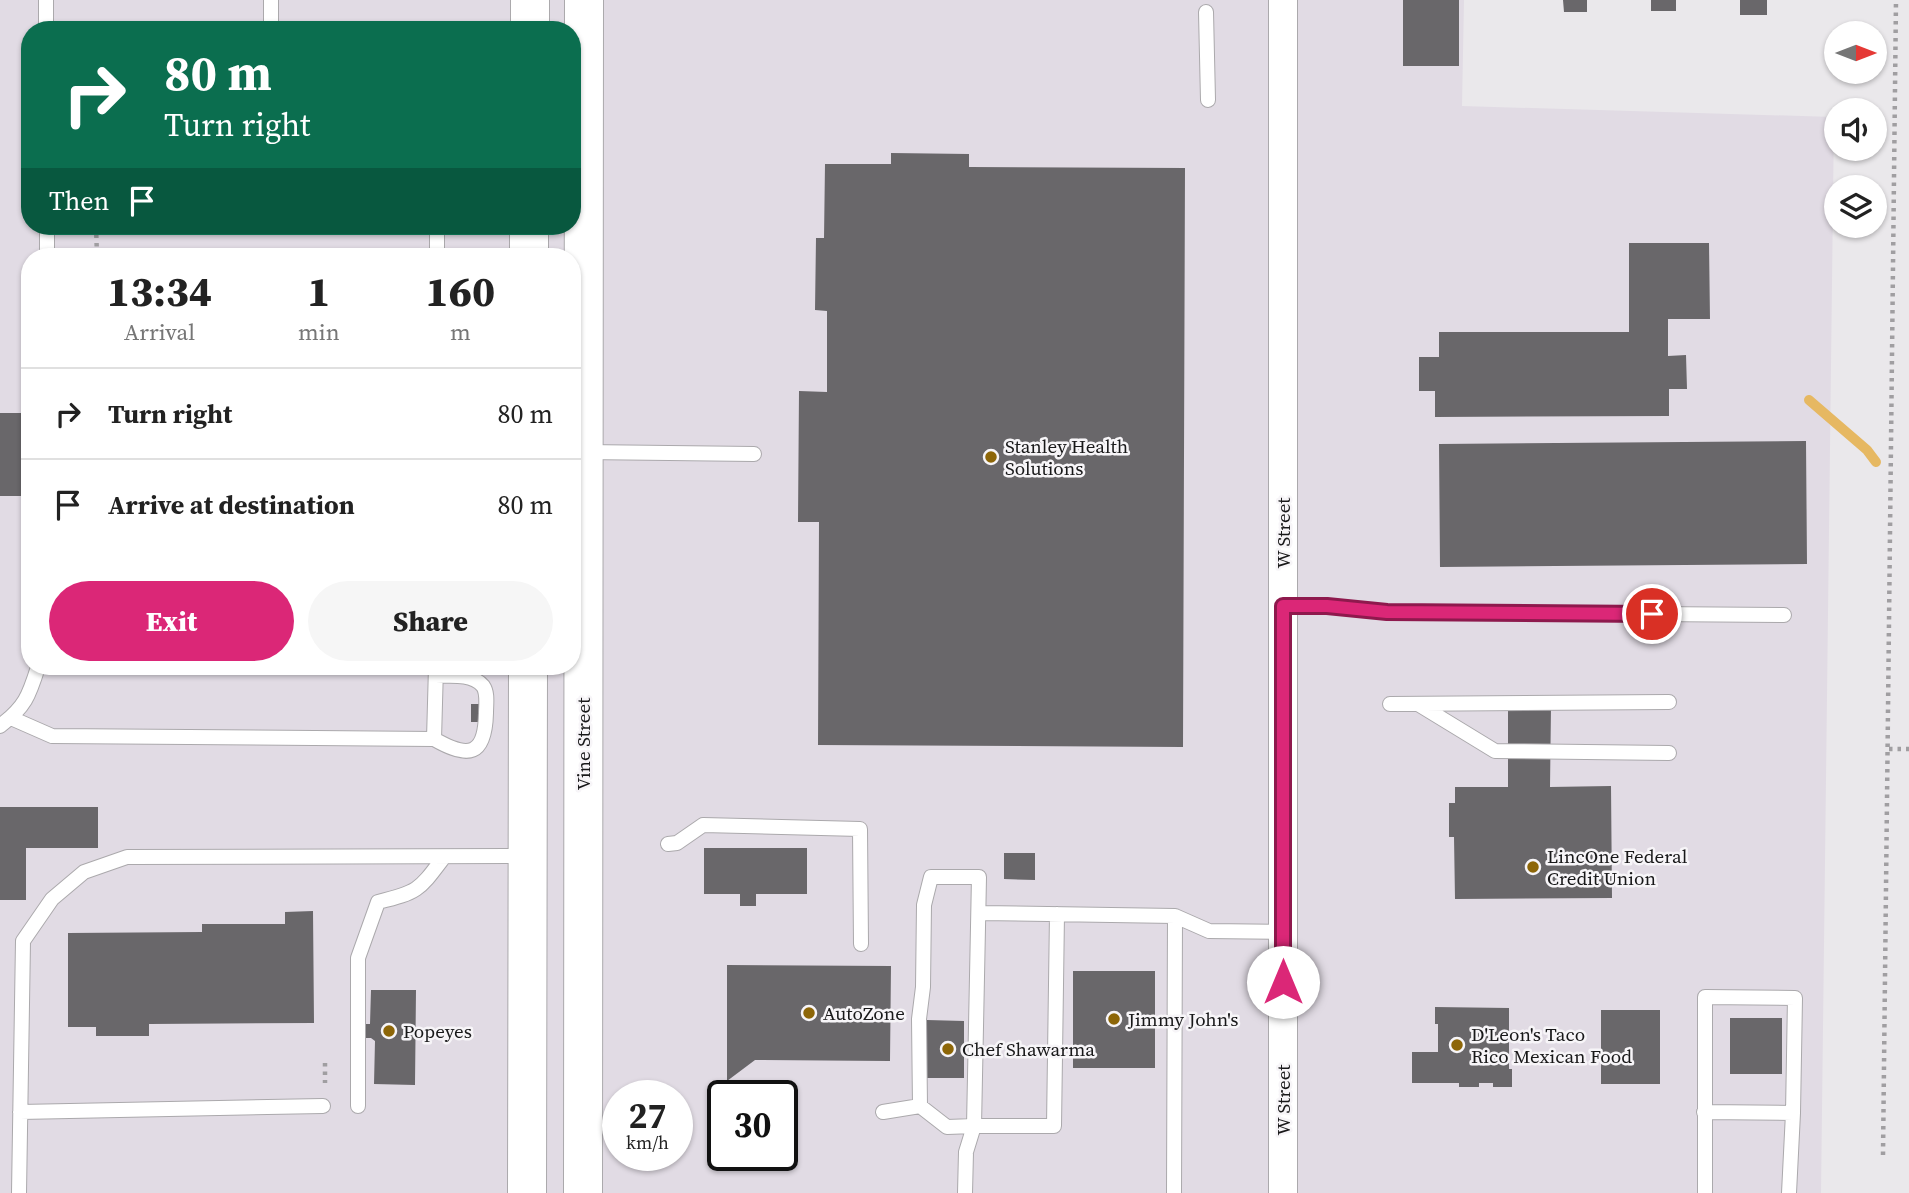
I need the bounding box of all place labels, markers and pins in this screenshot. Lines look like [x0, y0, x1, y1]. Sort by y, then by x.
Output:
place label: Stanley Health Solutions [1005, 433, 1128, 481]
marker: Stanley Health Solutions [983, 449, 999, 465]
pin [1622, 584, 1682, 644]
place label: LincOne Federal Credit Union [1547, 843, 1688, 891]
marker: LincOne Federal Credit Union [1525, 859, 1541, 875]
place label: AutoZone [823, 1000, 905, 1026]
marker: AutoZone [801, 1005, 817, 1021]
place label: Jimmy John's [1127, 1006, 1239, 1032]
marker: Jimmy John's [1106, 1011, 1122, 1027]
place label: Popeyes [403, 1018, 472, 1044]
place label: D'Leon's Taco Rico Mexican Food [1471, 1021, 1632, 1069]
marker: Popeyes [381, 1023, 397, 1039]
place label: Chef Shawarma [962, 1036, 1095, 1062]
marker: D'Leon's Taco Rico Mexican Food [1449, 1037, 1465, 1053]
marker: Chef Shawarma [940, 1041, 956, 1057]

